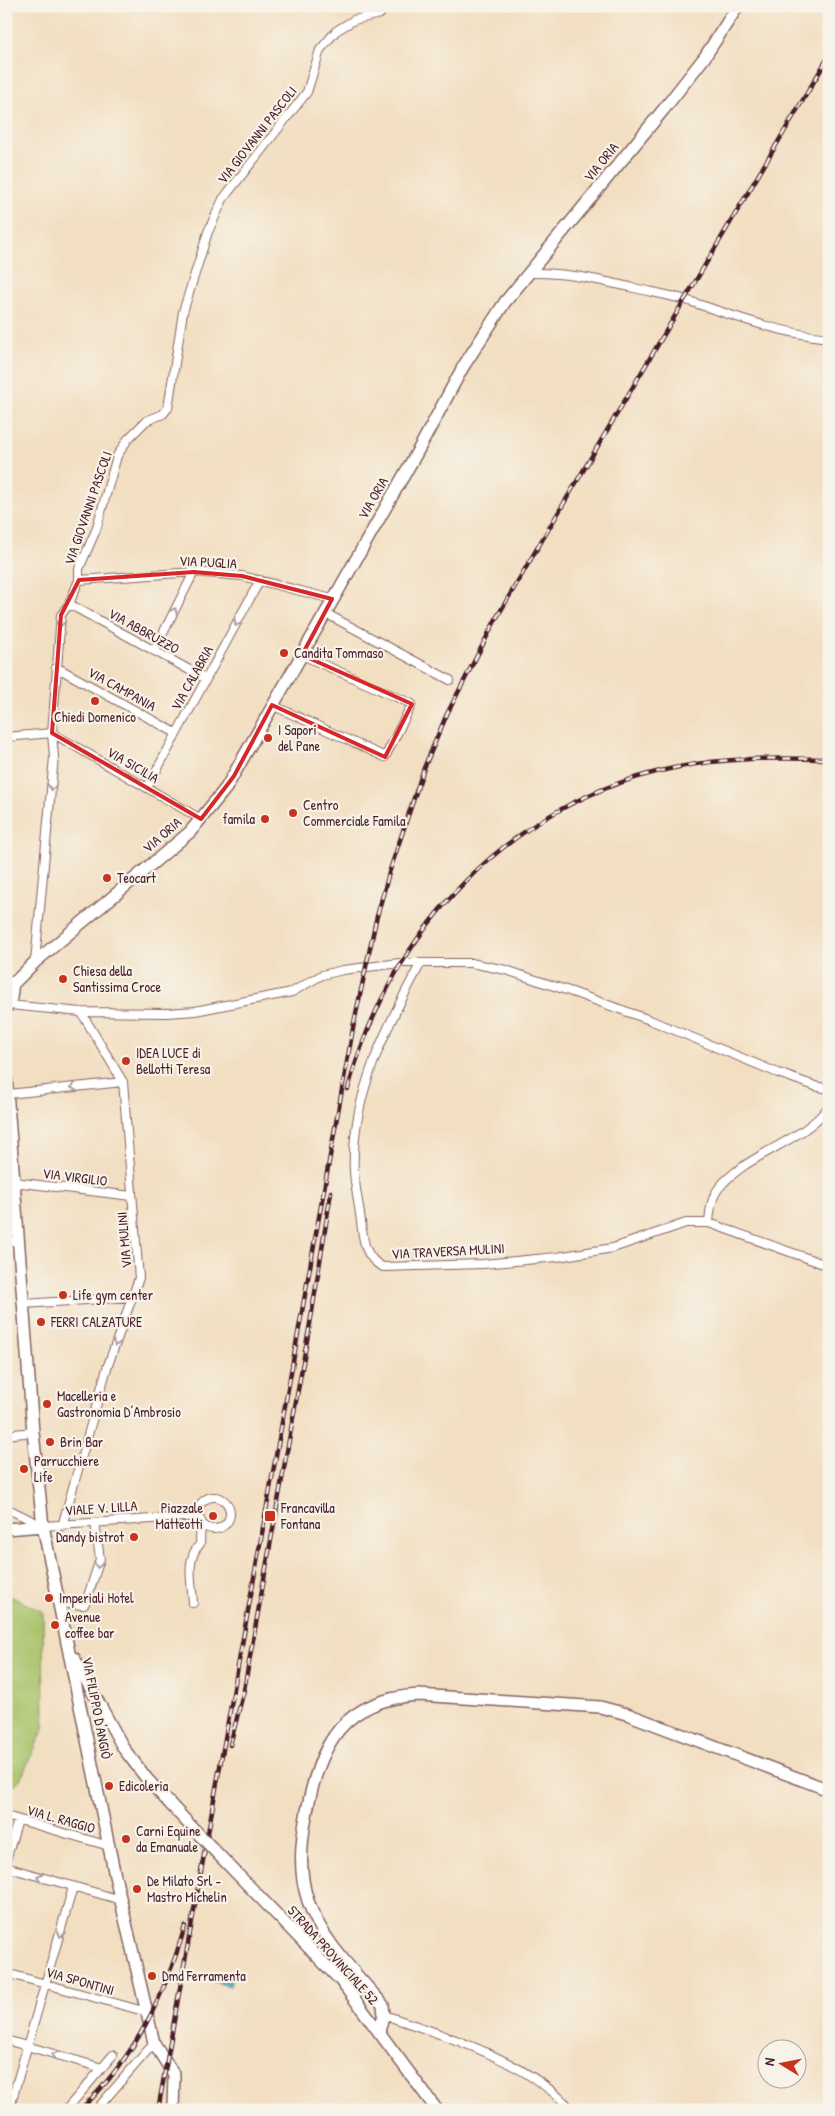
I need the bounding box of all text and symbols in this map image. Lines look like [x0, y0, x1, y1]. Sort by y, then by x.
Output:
street label: VIA GIOVANNI PASCOLI [212, 82, 301, 187]
street label: VIA ORIA [579, 138, 622, 185]
street label: VIA GIOVANNI PASCOLI [59, 448, 116, 567]
street label: VIA ORIA [353, 473, 392, 522]
street label: VIA PUGLIA [179, 551, 237, 573]
street label: VIA ABBRUZZO [105, 603, 183, 658]
one-way arrow [168, 608, 178, 617]
one-way arrow [233, 618, 243, 627]
one-way arrow [55, 621, 66, 629]
street label: VIA CALABRIA [166, 642, 217, 714]
place label: Candita Tommaso [294, 643, 384, 662]
marker: Candita Tommaso [278, 647, 290, 659]
street label: VIA CAMPANIA [85, 662, 160, 715]
marker: Chiedi Domenico [89, 695, 101, 707]
place label: Chiedi Domenico [54, 707, 136, 726]
place label: I Sapori del Pane [278, 720, 321, 755]
marker: I Sapori del Pane [262, 732, 274, 744]
street label: VIA SICILIA [104, 742, 163, 787]
one-way arrow [47, 783, 58, 791]
place label: Centro Commerciale Famila [303, 795, 406, 830]
marker: Centro Commerciale Famila [287, 807, 299, 819]
place label: famila [223, 809, 256, 828]
street label: VIA ORIA [138, 812, 185, 857]
marker: famila [259, 813, 271, 825]
place label: Teocart [117, 868, 156, 887]
marker: Teocart [101, 872, 113, 884]
place label: Chiesa della Santissima Croce [73, 961, 161, 996]
marker: Chiesa della Santissima Croce [57, 973, 69, 985]
place label: IDEA LUCE di Bellotti Teresa [136, 1043, 211, 1078]
marker: IDEA LUCE di Bellotti Teresa [120, 1055, 132, 1067]
one-way arrow [70, 1081, 78, 1092]
street label: VIA VIRGILIO [42, 1163, 109, 1190]
street label: VIA MULINI [112, 1211, 135, 1269]
street label: VIA TRAVERSA MULINI [391, 1238, 505, 1263]
place label: Life gym center [73, 1285, 154, 1305]
marker: Life gym center [57, 1289, 69, 1301]
place label: FERRI CALZATURE [50, 1312, 142, 1331]
marker: FERRI CALZATURE [35, 1316, 47, 1328]
one-way arrow [112, 1338, 122, 1346]
place label: Macelleria e Gastronomia D’Ambrosio [57, 1386, 181, 1421]
marker: Macelleria e Gastronomia D’Ambrosio [41, 1398, 53, 1410]
place label: Brin Bar [60, 1432, 104, 1451]
marker: Brin Bar [44, 1436, 56, 1448]
place label: Parrucchiere Life [34, 1451, 99, 1486]
marker: Parrucchiere Life [18, 1463, 30, 1475]
street label: VIALE V. LILLA [64, 1495, 138, 1520]
place label: Piazzale Matteotti [156, 1498, 203, 1533]
place label: Francavilla Fontana [280, 1498, 335, 1533]
marker: Francavilla Fontana [263, 1509, 277, 1523]
marker: Piazzale Matteotti [207, 1510, 219, 1522]
place label: Dandy bistrot [56, 1527, 124, 1547]
marker: Dandy bistrot [128, 1531, 140, 1543]
one-way arrow [93, 1561, 104, 1570]
place label: Imperiali Hotel [59, 1588, 134, 1608]
marker: Imperiali Hotel [43, 1592, 55, 1604]
place label: Avenue coffee bar [65, 1607, 115, 1642]
marker: Avenue coffee bar [49, 1619, 61, 1631]
street label: VIA FILIPPO D'ANGIÒ [78, 1655, 117, 1761]
place label: Edicoleria [119, 1776, 169, 1795]
marker: Edicoleria [103, 1780, 115, 1792]
street label: VIA L. RAGGIO [25, 1800, 98, 1837]
place label: Carni Equine da Emanuale [136, 1821, 201, 1856]
marker: Carni Equine da Emanuale [120, 1833, 132, 1845]
place label: De Milato Srl - Mastro Michelin [147, 1871, 227, 1906]
one-way arrow [37, 1872, 45, 1882]
marker: De Milato Srl - Mastro Michelin [131, 1883, 143, 1895]
street label: STRADA PROVINCIALE 52 [284, 1901, 383, 2009]
one-way arrow [56, 1929, 66, 1937]
street label: VIA SPONTINI [44, 1962, 116, 1999]
place label: Dmd Ferramenta [162, 1966, 246, 1985]
marker: Dmd Ferramenta [146, 1970, 158, 1982]
north arrow [758, 2038, 808, 2088]
one-way arrow [51, 2050, 59, 2060]
text: N [759, 2056, 779, 2067]

